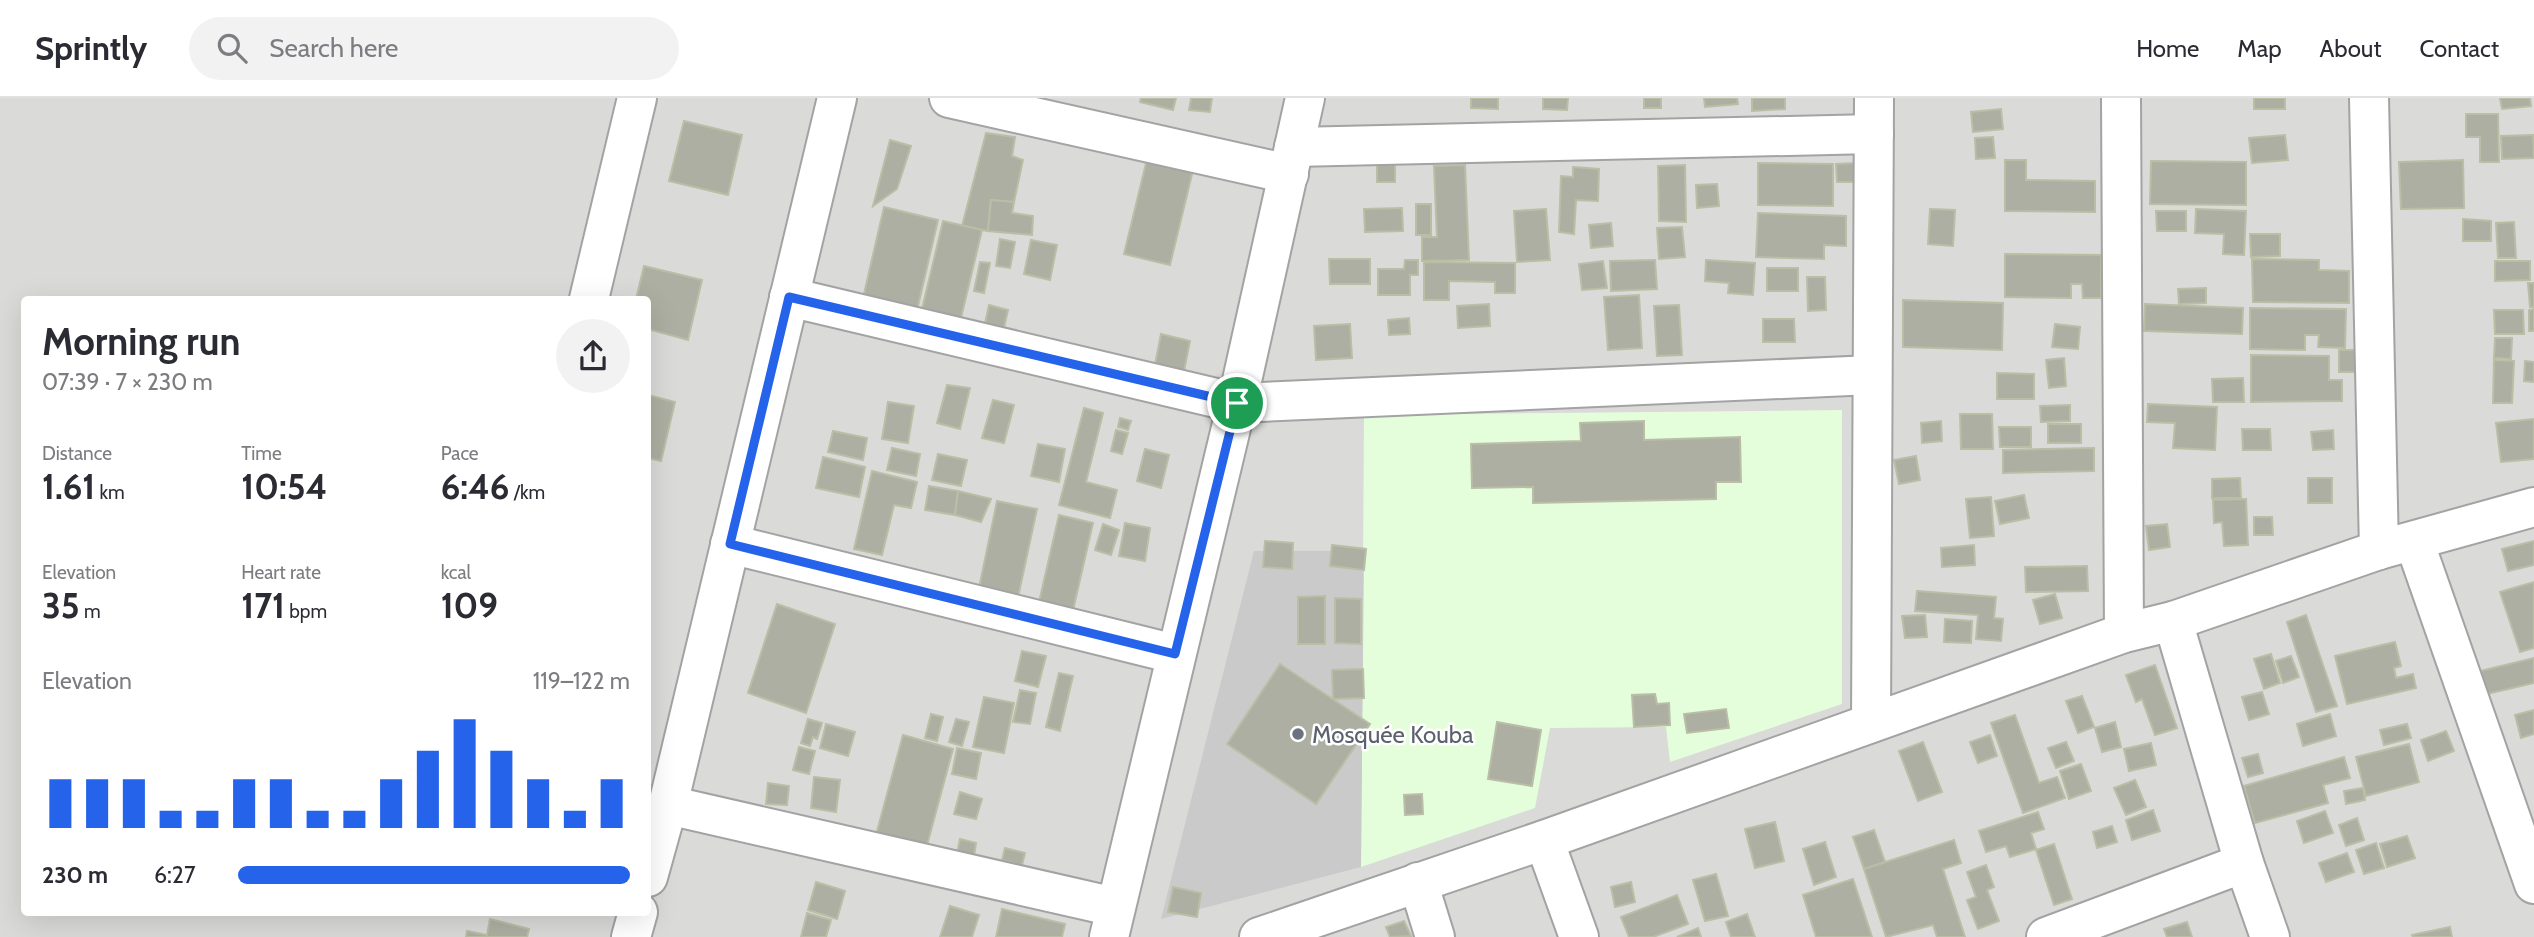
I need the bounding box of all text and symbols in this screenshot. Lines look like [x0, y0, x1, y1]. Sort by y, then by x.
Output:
search box [189, 17, 679, 80]
text: Sprintly [35, 28, 147, 68]
icon: search [213, 29, 251, 67]
text: Search here [269, 32, 398, 64]
text: Home [2136, 34, 2199, 63]
text: Map [2237, 34, 2282, 63]
text: About [2320, 34, 2382, 63]
text: Contact [2420, 34, 2499, 63]
text: Morning run [42, 318, 241, 365]
button: share [556, 319, 630, 393]
text: 07:39 · 7 × 230 m [42, 368, 213, 396]
pin [1207, 373, 1267, 433]
icon: arrive [1218, 384, 1256, 422]
text: Distance [42, 442, 112, 465]
text: Time [241, 442, 282, 465]
text: Pace [441, 442, 479, 465]
text: 1.61 [42, 465, 95, 508]
text: 10:54 [241, 465, 327, 508]
text: 6:46 [441, 465, 510, 508]
text: km [95, 481, 125, 504]
text: /km [510, 481, 545, 504]
text: Elevation [42, 561, 116, 584]
text: Heart rate [241, 561, 321, 584]
text: kcal [441, 561, 471, 584]
text: 35 [42, 584, 80, 627]
text: 171 [241, 584, 285, 627]
text: 109 [441, 584, 498, 627]
text: m [80, 600, 101, 623]
text: bpm [285, 600, 327, 623]
text: Elevation [42, 667, 132, 695]
text: 119–122 m [533, 667, 630, 695]
place label: Mosquée Kouba [1312, 720, 1474, 749]
marker: Mosquée Kouba [1290, 726, 1306, 742]
text: 230 m [42, 861, 108, 889]
text: 6:27 [154, 861, 195, 889]

